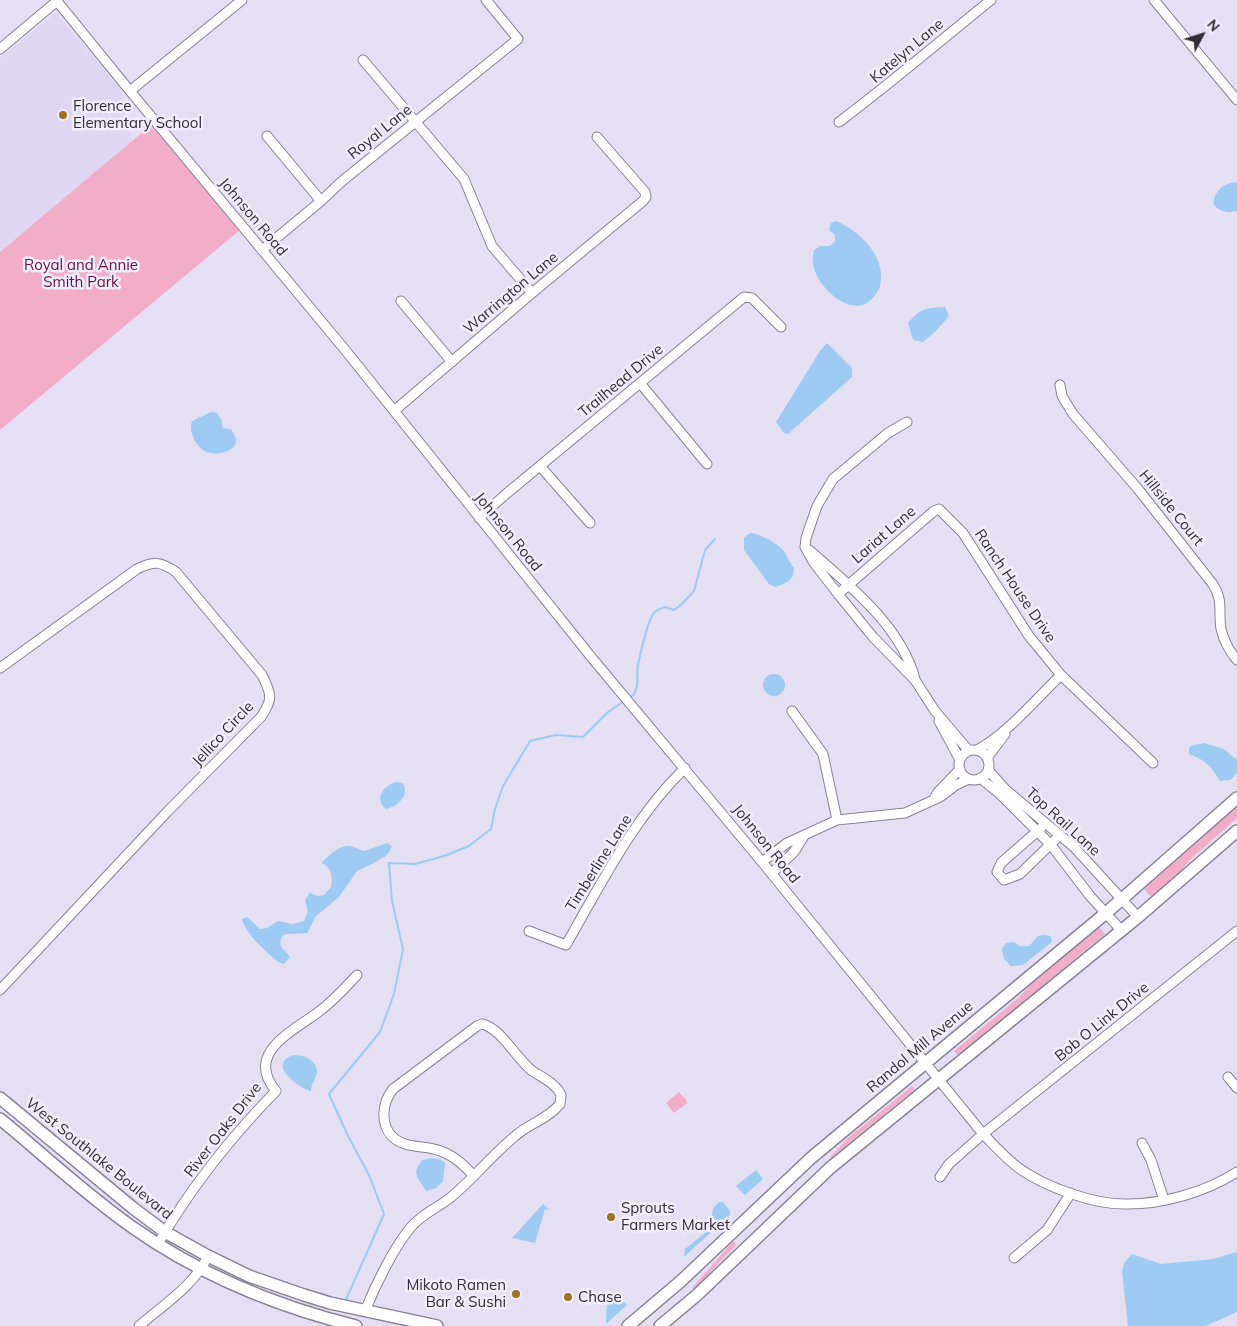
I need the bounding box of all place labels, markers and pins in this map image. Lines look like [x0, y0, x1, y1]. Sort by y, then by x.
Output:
place label: Florence Elementary School [73, 97, 202, 132]
marker: Florence Elementary School [57, 109, 69, 121]
place label: Sprouts Farmers Market [621, 1199, 730, 1234]
marker: Sprouts Farmers Market [605, 1211, 617, 1223]
place label: Mikoto Ramen Bar & Sushi [406, 1276, 506, 1311]
marker: Mikoto Ramen Bar & Sushi [510, 1288, 522, 1300]
place label: Chase [578, 1288, 622, 1306]
marker: Chase [562, 1291, 574, 1303]

